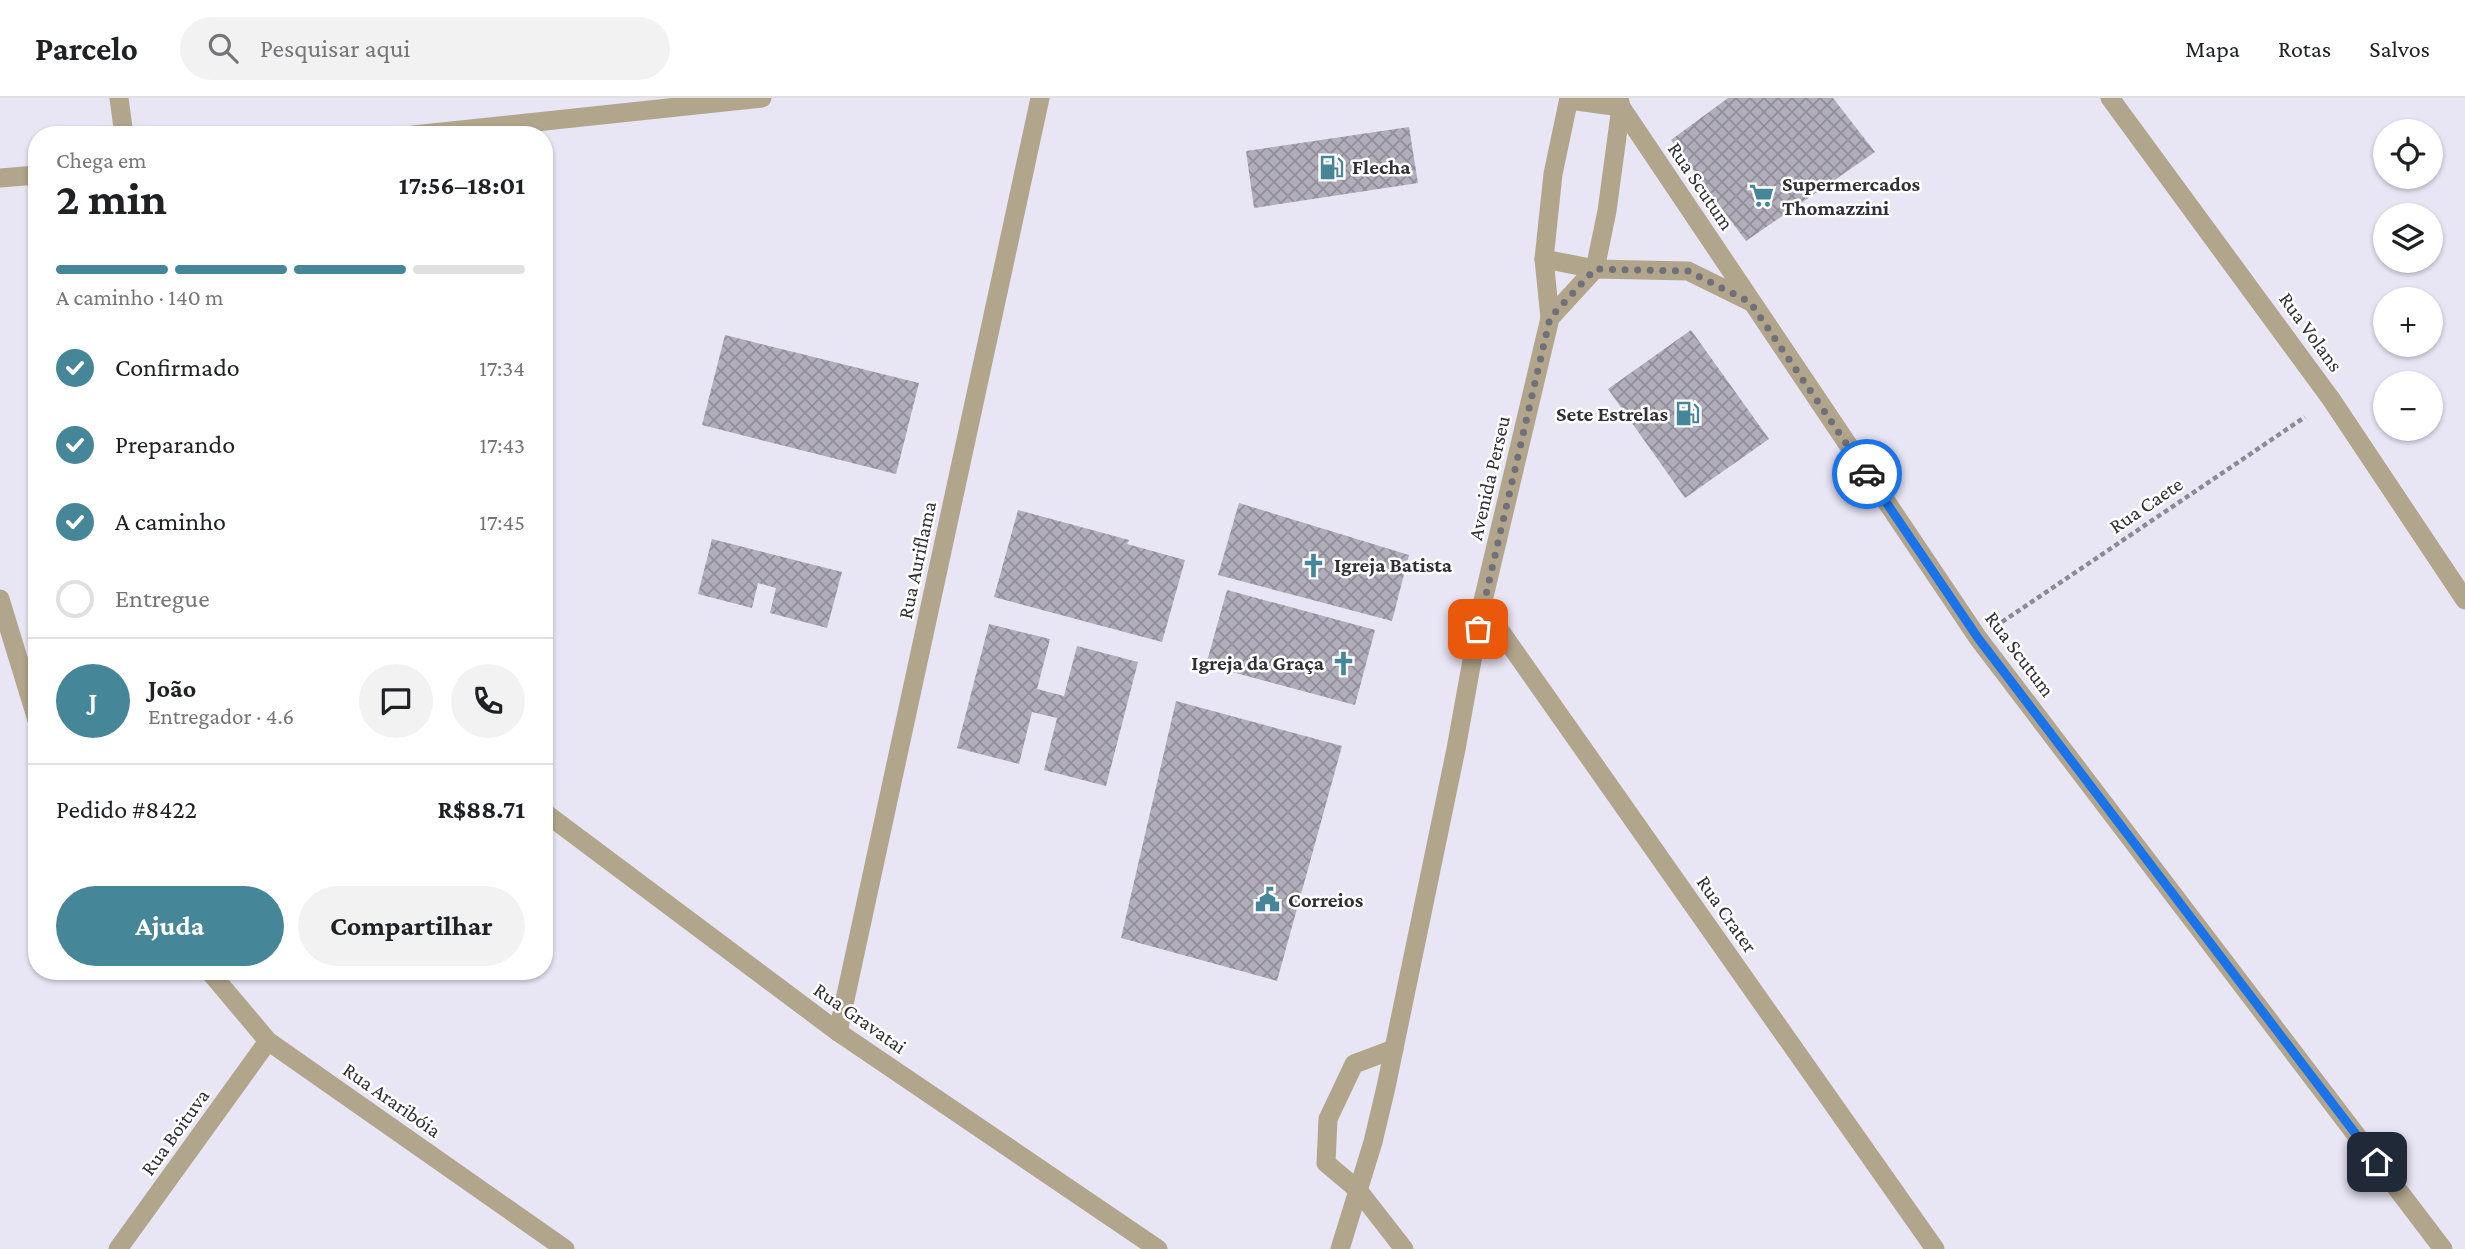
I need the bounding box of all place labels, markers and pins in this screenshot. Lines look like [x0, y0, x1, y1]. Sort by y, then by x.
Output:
fuel station icon: Flecha [1318, 153, 1346, 181]
place label: Flecha [1352, 155, 1411, 179]
place label: Supermercados Thomazzini [1782, 172, 1921, 220]
supermarket icon: Supermercados Thomazzini [1748, 182, 1776, 210]
fuel station icon: Sete Estrelas [1674, 400, 1702, 428]
place label: Sete Estrelas [1556, 402, 1668, 426]
church icon: Igreja Batista [1300, 551, 1328, 579]
place label: Igreja Batista [1334, 553, 1453, 577]
pin [1448, 599, 1508, 659]
church icon: Igreja da Graça [1330, 649, 1358, 677]
place label: Igreja da Graça [1191, 651, 1325, 675]
public building icon: Correios [1254, 886, 1282, 914]
place label: Correios [1288, 888, 1364, 912]
pin [2347, 1132, 2407, 1192]

